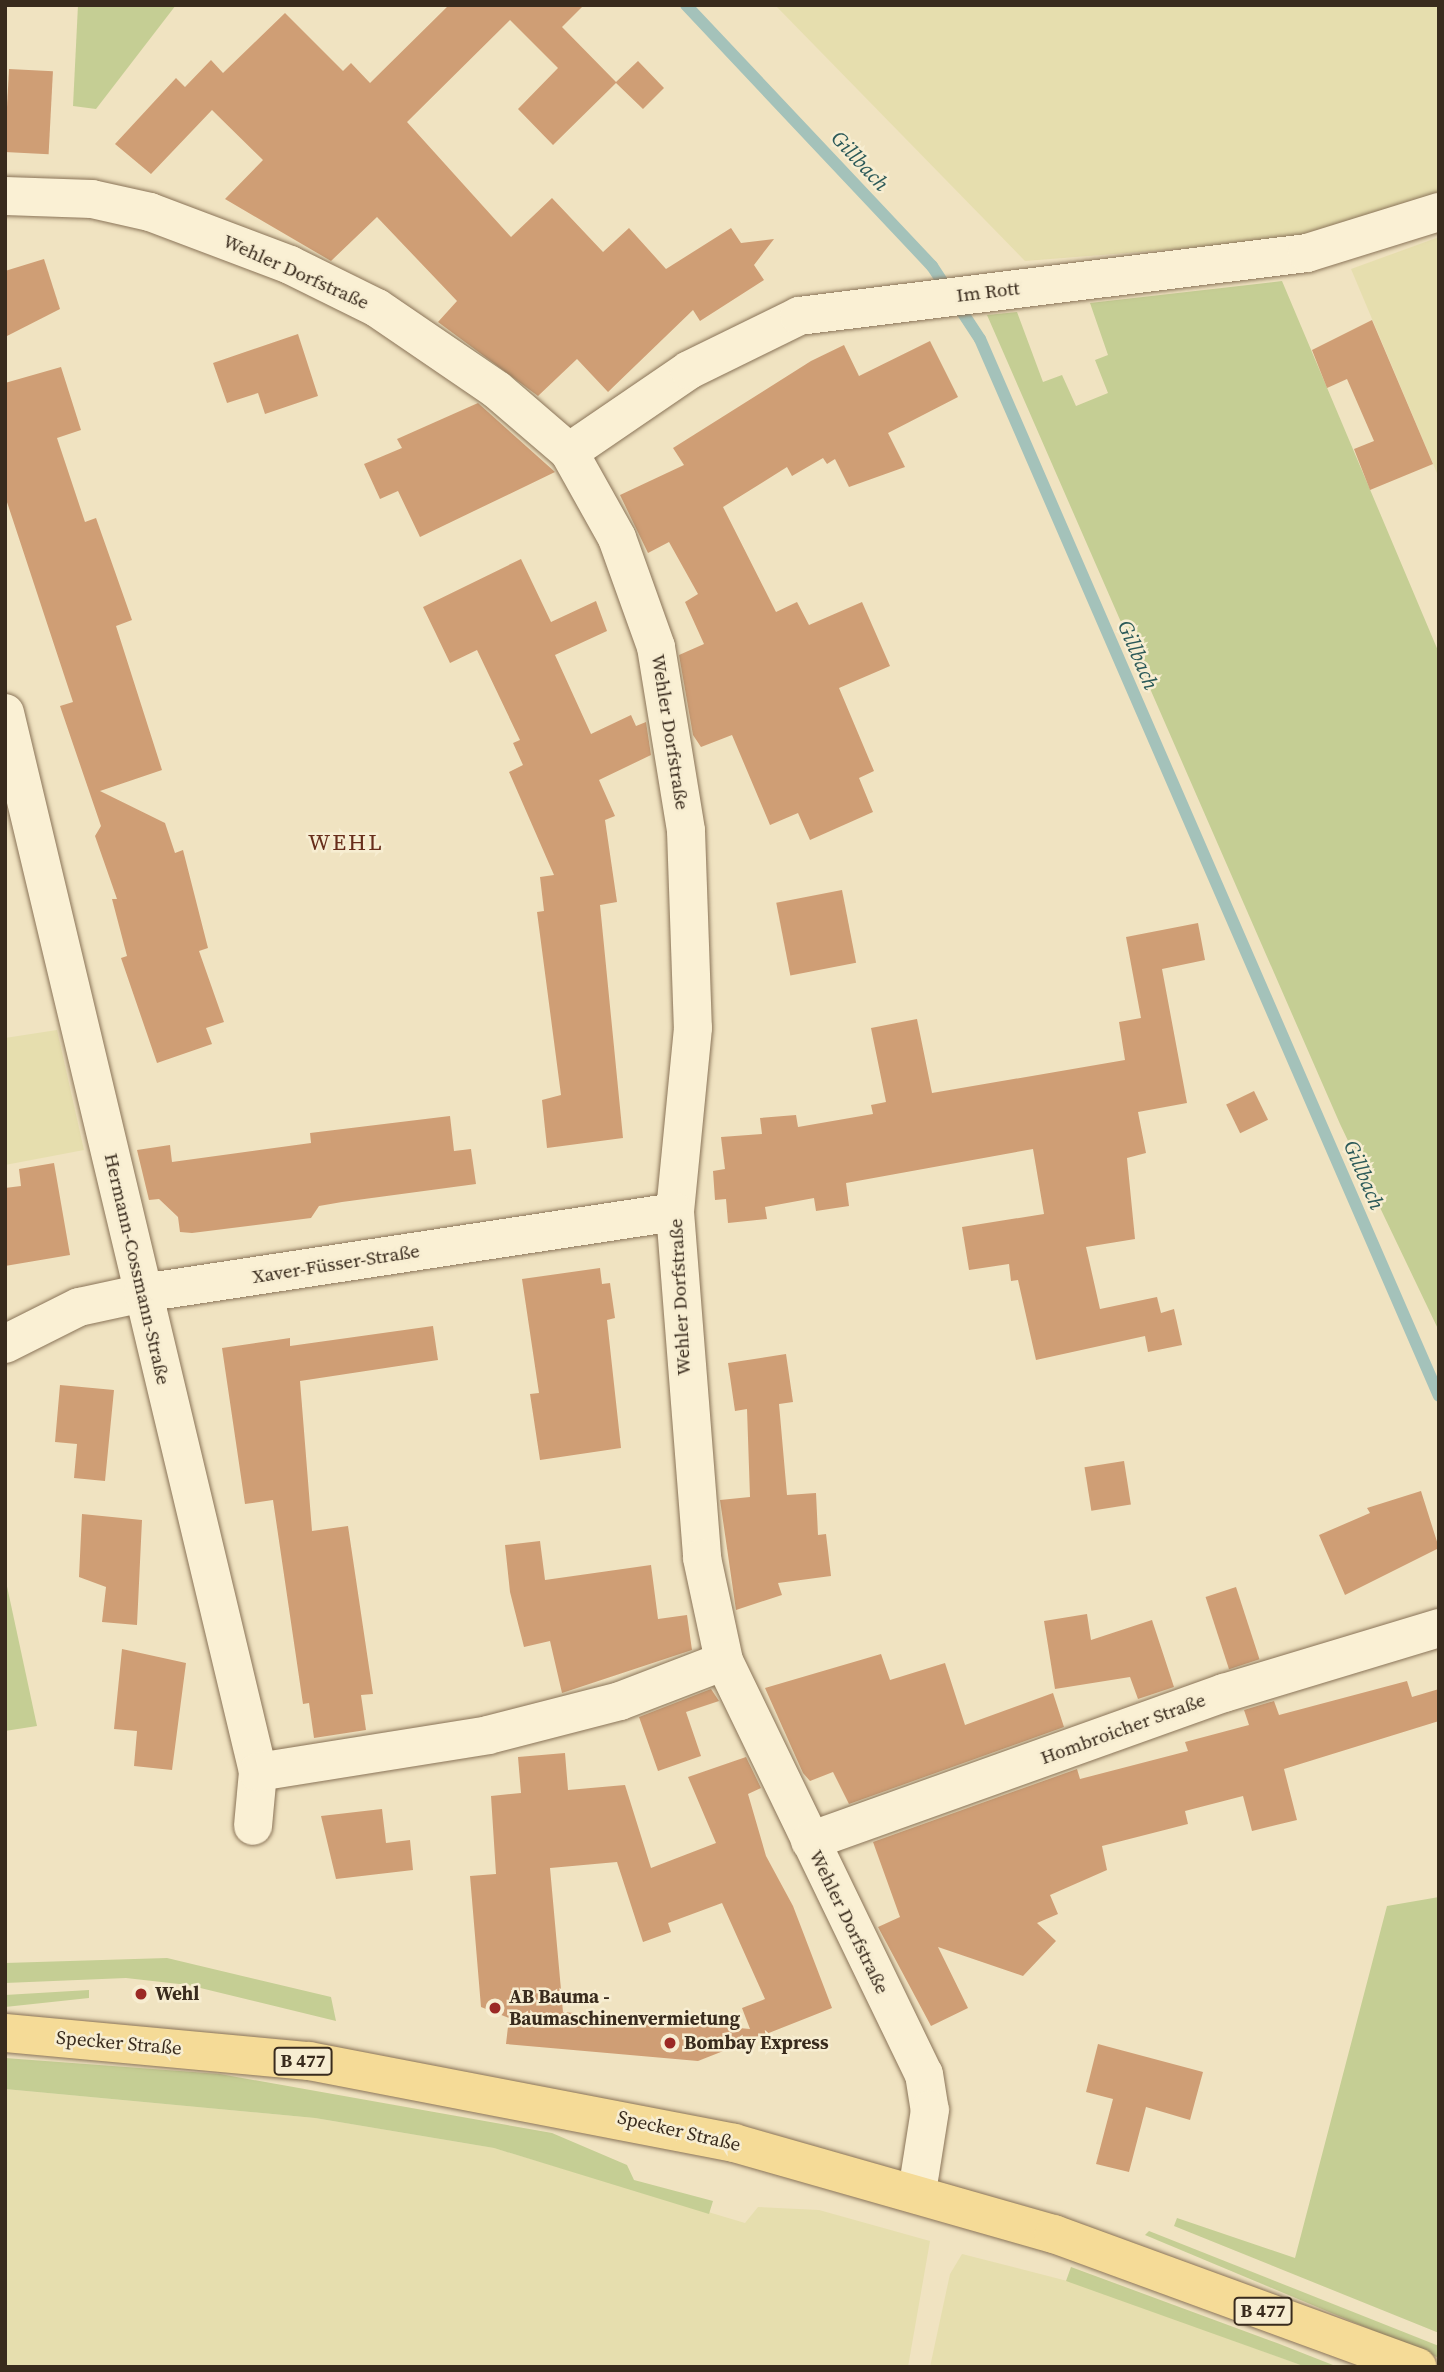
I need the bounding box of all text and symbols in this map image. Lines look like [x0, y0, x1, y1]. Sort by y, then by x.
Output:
water label: Gillbach [826, 126, 894, 196]
street label: Wehler Dorfstraße [220, 230, 372, 314]
street label: Im Rott [955, 277, 1021, 307]
water label: Gillbach [1112, 617, 1164, 693]
street label: Wehler Dorfstraße [646, 653, 694, 811]
district label: WEHL [309, 828, 383, 856]
water label: Gillbach [1338, 1137, 1390, 1213]
street label: Hermann-Cossmann-Straße [99, 1151, 175, 1387]
street label: Wehler Dorfstraße [665, 1218, 695, 1376]
street label: Xaver-Füsser-Straße [251, 1239, 421, 1289]
street label: Hombroicher Straße [1037, 1689, 1209, 1769]
street label: Wehler Dorfstraße [804, 1846, 894, 1998]
place label: Wehl [155, 1983, 199, 2005]
marker: Wehl [133, 1986, 149, 2002]
place label: AB Bauma - Baumaschinenvermietung [509, 1986, 740, 2030]
marker: AB Bauma - Baumaschinenvermietung [487, 2000, 503, 2016]
street label: Specker Straße [55, 2026, 183, 2060]
place label: Bombay Express [684, 2032, 829, 2054]
marker: Bombay Express [662, 2035, 678, 2051]
road number: B 477 [273, 2047, 333, 2076]
street label: Specker Straße [615, 2106, 743, 2156]
road number: B 477 [1233, 2297, 1293, 2326]

